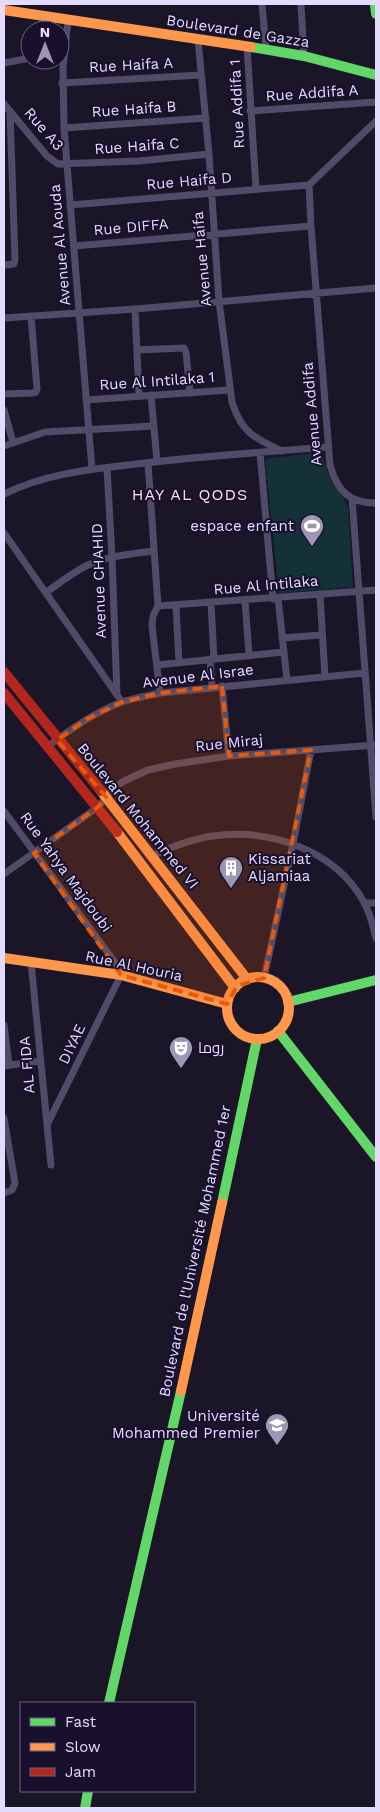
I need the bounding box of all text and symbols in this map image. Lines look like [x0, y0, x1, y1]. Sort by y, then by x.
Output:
street label: Boulevard de Gazza [165, 11, 311, 51]
north arrow [20, 20, 70, 70]
text: N [40, 24, 50, 40]
street label: Rue Haifa A [88, 54, 174, 76]
street label: Rue Addifa 1 [226, 59, 248, 149]
street label: Rue Addifa A [265, 81, 359, 105]
street label: Rue Haifa B [91, 97, 177, 121]
street label: Rue A3 [21, 104, 67, 154]
street label: Rue Haifa C [94, 134, 180, 158]
street label: Rue Haifa D [145, 168, 233, 194]
street label: Avenue Al Aouda [46, 183, 74, 307]
street label: Avenue Haifa [189, 210, 215, 307]
street label: Rue DIFFA [93, 215, 169, 239]
street label: Avenue Addifa [298, 361, 326, 467]
street label: Rue Al Intilaka 1 [99, 368, 215, 394]
district label: HAY AL QODS [132, 485, 248, 504]
sports icon: espace enfant [299, 513, 325, 547]
place label: espace enfant [190, 517, 295, 535]
street label: Avenue CHAHID [88, 523, 110, 639]
street label: Rue Al Intilaka [213, 571, 320, 599]
street label: Avenue Al Israe [141, 660, 255, 692]
street label: Rue Miraj [194, 730, 264, 756]
street label: Boulevard Mohammed VI [74, 739, 202, 893]
street label: Rue Yahya Majdoubi [16, 808, 116, 936]
place label: Kissariat Aljamiaa [248, 850, 311, 885]
building icon: Kissariat Aljamiaa [218, 855, 244, 889]
street label: Rue Al Houria [84, 947, 185, 985]
street label: DIYAE [55, 1021, 89, 1067]
street label: AL FIDA [16, 1035, 38, 1094]
theatre icon: روما [168, 1035, 194, 1069]
place label: روما [198, 1039, 224, 1057]
street label: Boulevard de l'Université Mohammed 1er [155, 1103, 235, 1399]
place label: Université Mohammed Premier [112, 1407, 260, 1442]
school or university icon: Université Mohammed Premier [264, 1412, 290, 1446]
legend [20, 1702, 195, 1792]
text: Fast [65, 1713, 97, 1731]
text: Slow [65, 1738, 101, 1756]
text: Jam [65, 1763, 96, 1781]

